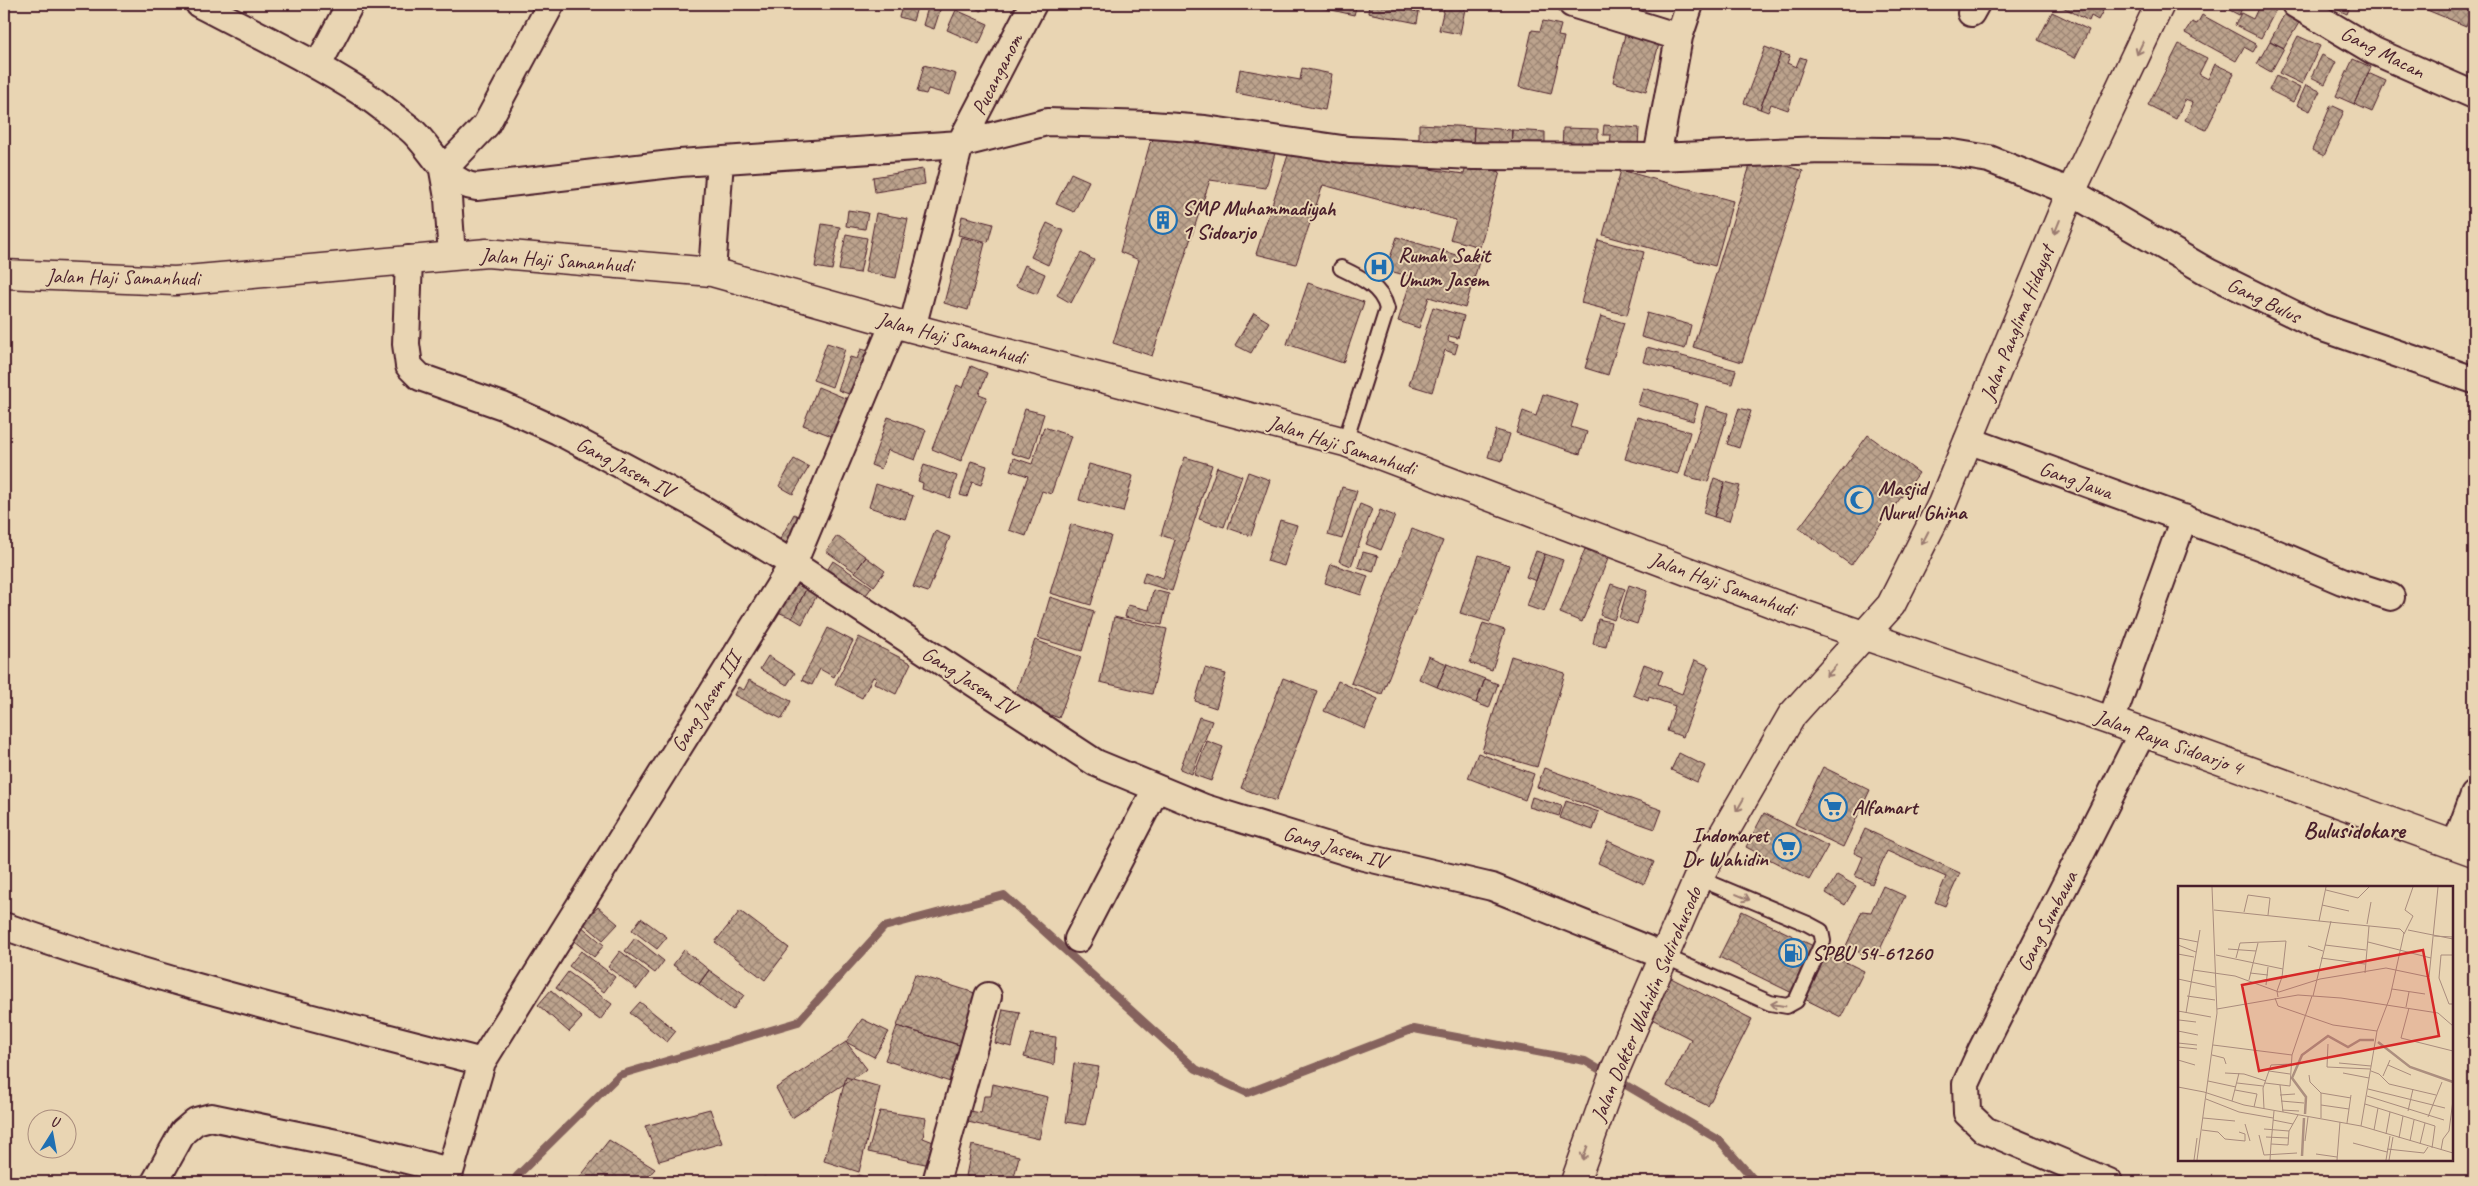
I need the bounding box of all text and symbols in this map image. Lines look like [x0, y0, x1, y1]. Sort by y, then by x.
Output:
street label: Gang Macan [2337, 20, 2430, 84]
street label: Pucanganom [965, 28, 1029, 119]
one-way arrow [2134, 40, 2144, 55]
place label: SMP Muhammadiyah 1 Sidoarjo [1182, 195, 1337, 245]
building icon: SMP Muhammadiyah 1 Sidoarjo [1148, 205, 1178, 235]
one-way arrow [2051, 219, 2061, 234]
street label: Jalan Panglima Hidayat [1974, 239, 2061, 405]
street label: Jalan Haji Samanhudi [479, 242, 637, 279]
place label: Rumah Sakit Umum Jasem [1398, 242, 1492, 292]
hospital icon: Rumah Sakit Umum Jasem [1364, 252, 1394, 282]
street label: Jalan Haji Samanhudi [45, 263, 203, 291]
street label: Gang Bulus [2223, 271, 2307, 330]
street label: Jalan Haji Samanhudi [874, 305, 1032, 371]
street label: Jalan Haji Samanhudi [1264, 409, 1422, 482]
street label: Gang Jasem IV [572, 431, 681, 505]
street label: Gang Jawa [2036, 455, 2118, 506]
place label: Masjid Nurul Ghina [1878, 475, 1968, 525]
mosque icon: Masjid Nurul Ghina [1844, 485, 1874, 515]
one-way arrow [1920, 530, 1929, 545]
street label: Jalan Haji Samanhudi [1646, 545, 1802, 623]
street label: Gang Jasem IV [917, 640, 1024, 722]
street label: Gang Jasem III [665, 643, 749, 757]
one-way arrow [1825, 665, 1837, 678]
street label: Jalan Raya Sidoarjo 4 [2091, 703, 2249, 782]
supermarket icon: Alfamart [1818, 792, 1848, 822]
place label: Alfamart [1852, 794, 1920, 820]
one-way arrow [1735, 798, 1745, 813]
district label: Bulusidokare [2303, 815, 2407, 845]
street label: Gang Jasem IV [1280, 820, 1393, 875]
place label: Indomaret Dr Wahidin [1682, 822, 1771, 872]
supermarket icon: Indomaret Dr Wahidin [1772, 832, 1802, 862]
street label: Gang Sumbawa [2011, 865, 2084, 975]
street label: Jalan Dokter Wahidin Sudirohusodo [1584, 882, 1708, 1126]
inset map [2178, 886, 2453, 1161]
one-way arrow [1735, 892, 1750, 902]
fuel station icon: SPBU 54-61260 [1778, 938, 1808, 968]
place label: SPBU 54-61260 [1812, 940, 1934, 966]
one-way arrow [1771, 999, 1787, 1009]
north arrow [28, 1108, 78, 1158]
text: U [49, 1113, 63, 1131]
one-way arrow [1580, 1145, 1589, 1160]

